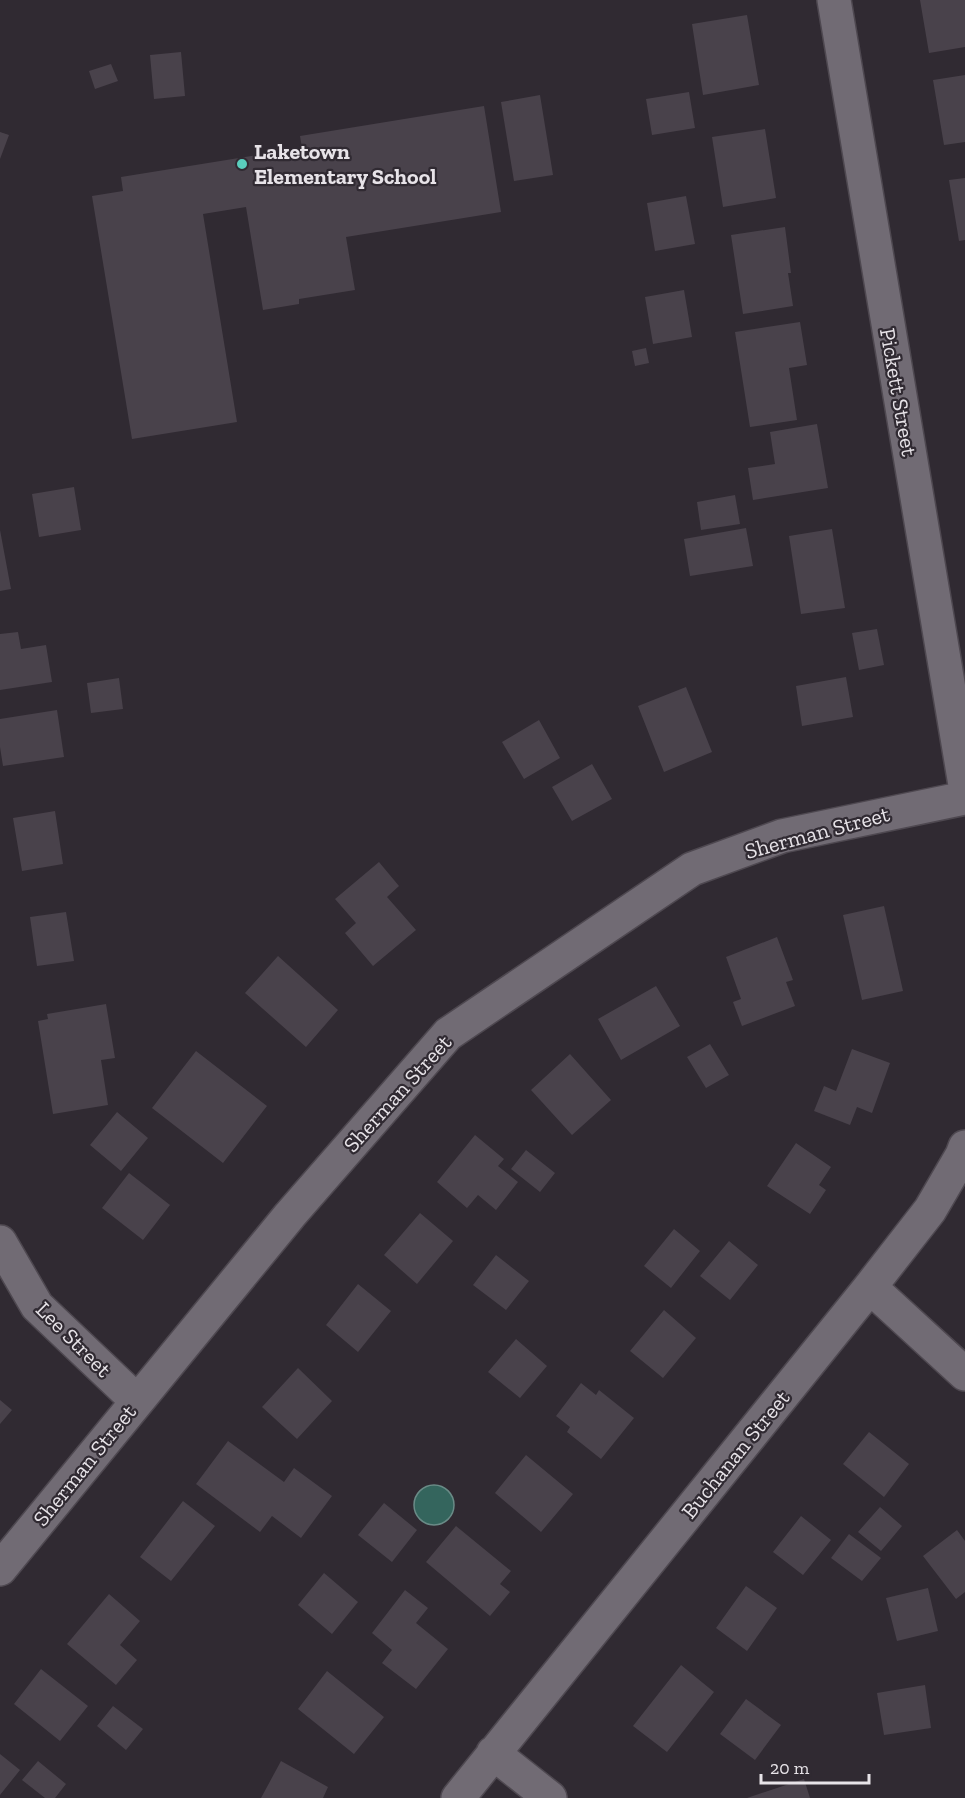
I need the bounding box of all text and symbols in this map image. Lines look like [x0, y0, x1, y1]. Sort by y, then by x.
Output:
place label: Laketown Elementary School [254, 138, 436, 190]
marker: Laketown Elementary School [235, 157, 249, 171]
street label: Pickett Street [874, 326, 923, 459]
street label: Sherman Street [742, 800, 893, 865]
street label: Sherman Street [338, 1028, 458, 1158]
street label: Lee Street [30, 1296, 118, 1383]
street label: Buchanan Street [675, 1384, 796, 1524]
street label: Sherman Street [27, 1398, 142, 1532]
scale bar [761, 1747, 869, 1785]
text: 20 m [770, 1757, 810, 1779]

